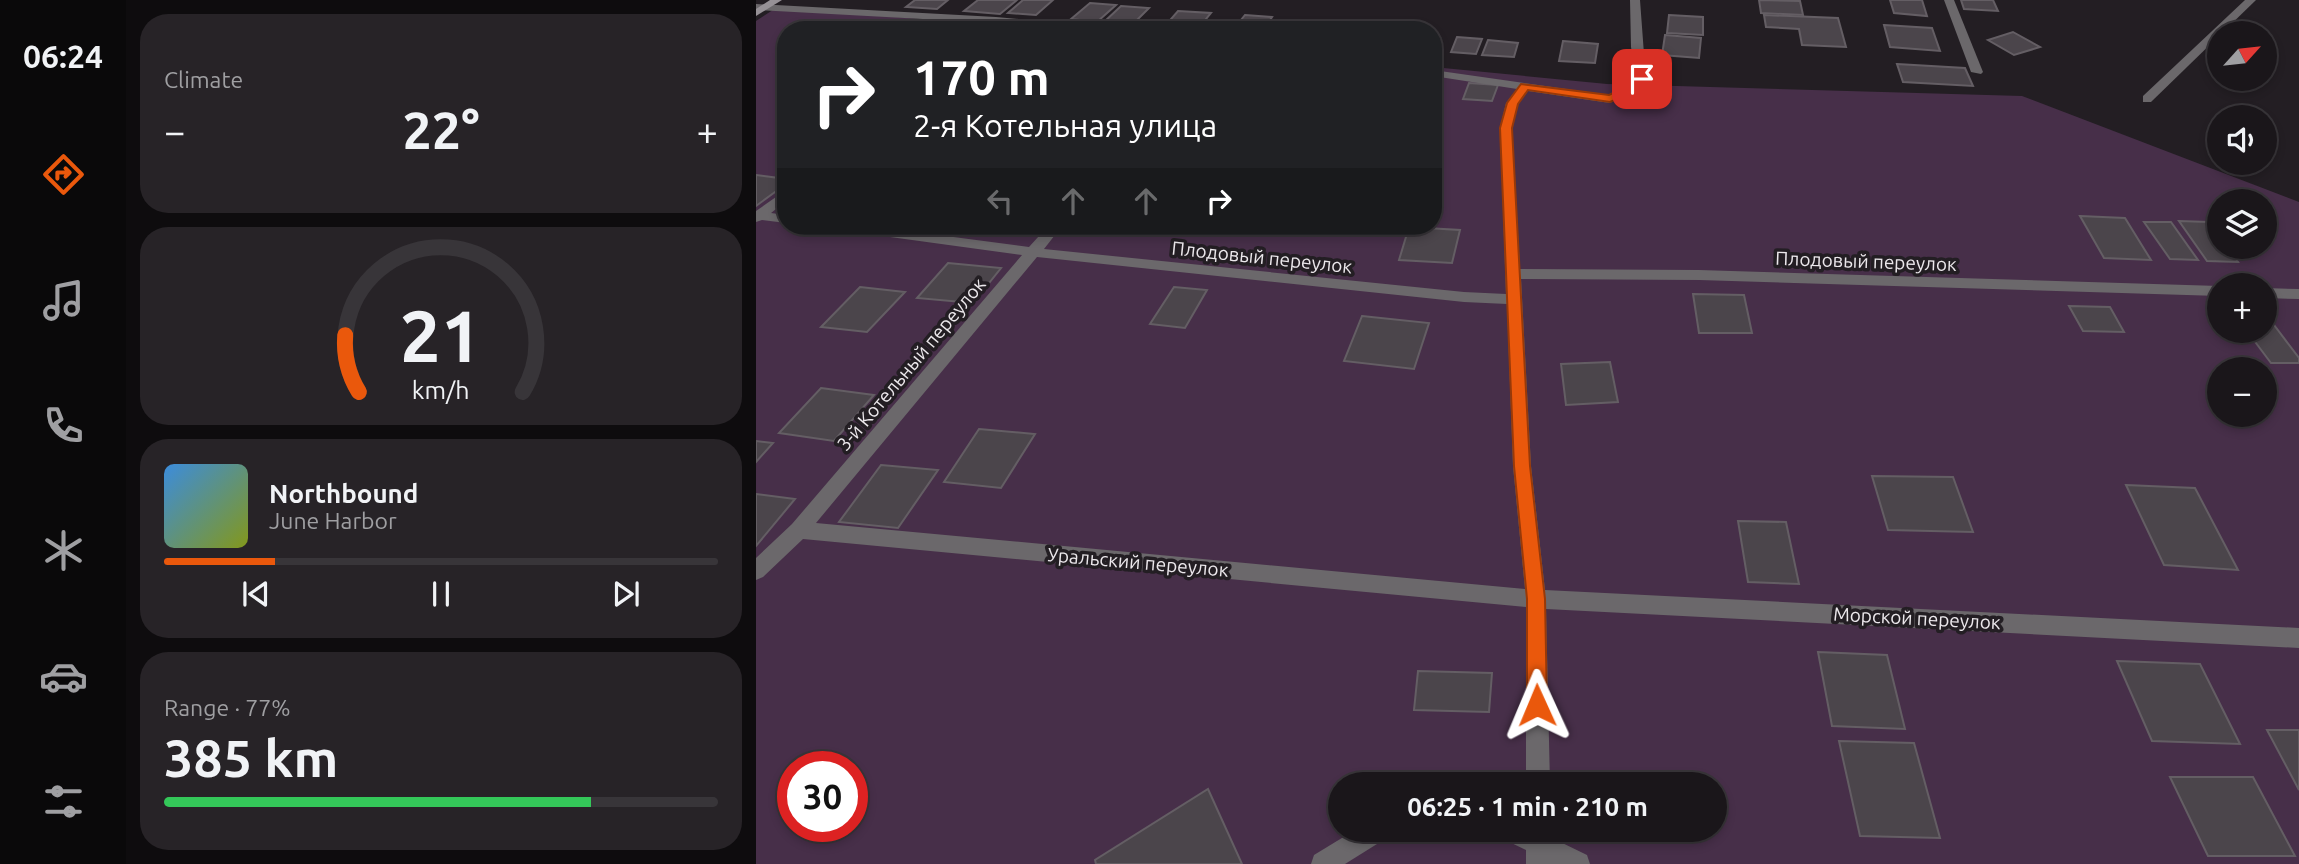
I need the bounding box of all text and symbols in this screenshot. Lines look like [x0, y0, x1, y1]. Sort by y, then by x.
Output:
north arrow [2207, 21, 2277, 91]
map controls [2207, 21, 2277, 427]
text: 06:24 [23, 38, 103, 74]
icon: right [798, 49, 889, 140]
text: 170 m [913, 49, 1050, 104]
pin [1612, 49, 1672, 109]
icon: arrive [1623, 60, 1661, 98]
text: Climate [164, 67, 243, 92]
text: 22° [402, 101, 480, 159]
button: sound [2207, 105, 2277, 175]
text: 2-я Котельная улица [913, 107, 1217, 143]
text: − [164, 110, 185, 152]
text: + [697, 110, 718, 152]
icon: directions [39, 150, 88, 199]
icon: left [981, 182, 1019, 220]
icon: ahead [1054, 182, 1092, 220]
icon: ahead [1127, 182, 1165, 220]
icon: right [1200, 182, 1238, 220]
button: layers [2207, 189, 2277, 259]
street label: Плодовый переулок [1171, 237, 1354, 277]
street label: Плодовый переулок [1775, 247, 1957, 275]
street label: 3-й Котельный переулок [832, 273, 990, 455]
button: + [2207, 273, 2277, 343]
icon: music [39, 276, 88, 325]
text: 21 [400, 294, 482, 376]
button: − [2207, 357, 2277, 427]
text: km/h [412, 376, 470, 404]
icon: phone [39, 401, 88, 450]
text: Northbound [269, 479, 418, 508]
text: June Harbor [269, 508, 397, 533]
icon: climate [39, 526, 88, 575]
street label: Уральский переулок [1047, 543, 1230, 581]
icon: previous [237, 575, 275, 613]
icon: pause [422, 575, 460, 613]
icon: next [607, 575, 645, 613]
street label: Морской переулок [1833, 603, 2001, 633]
icon: car [39, 652, 88, 701]
position arrow [1500, 668, 1574, 742]
text: Range · 77% [164, 695, 291, 720]
text: 385 km [164, 729, 338, 787]
speed limit sign: 30 [777, 751, 868, 842]
icon: filters [39, 777, 88, 826]
text: 06:25 · 1 min · 210 m [1407, 792, 1648, 821]

